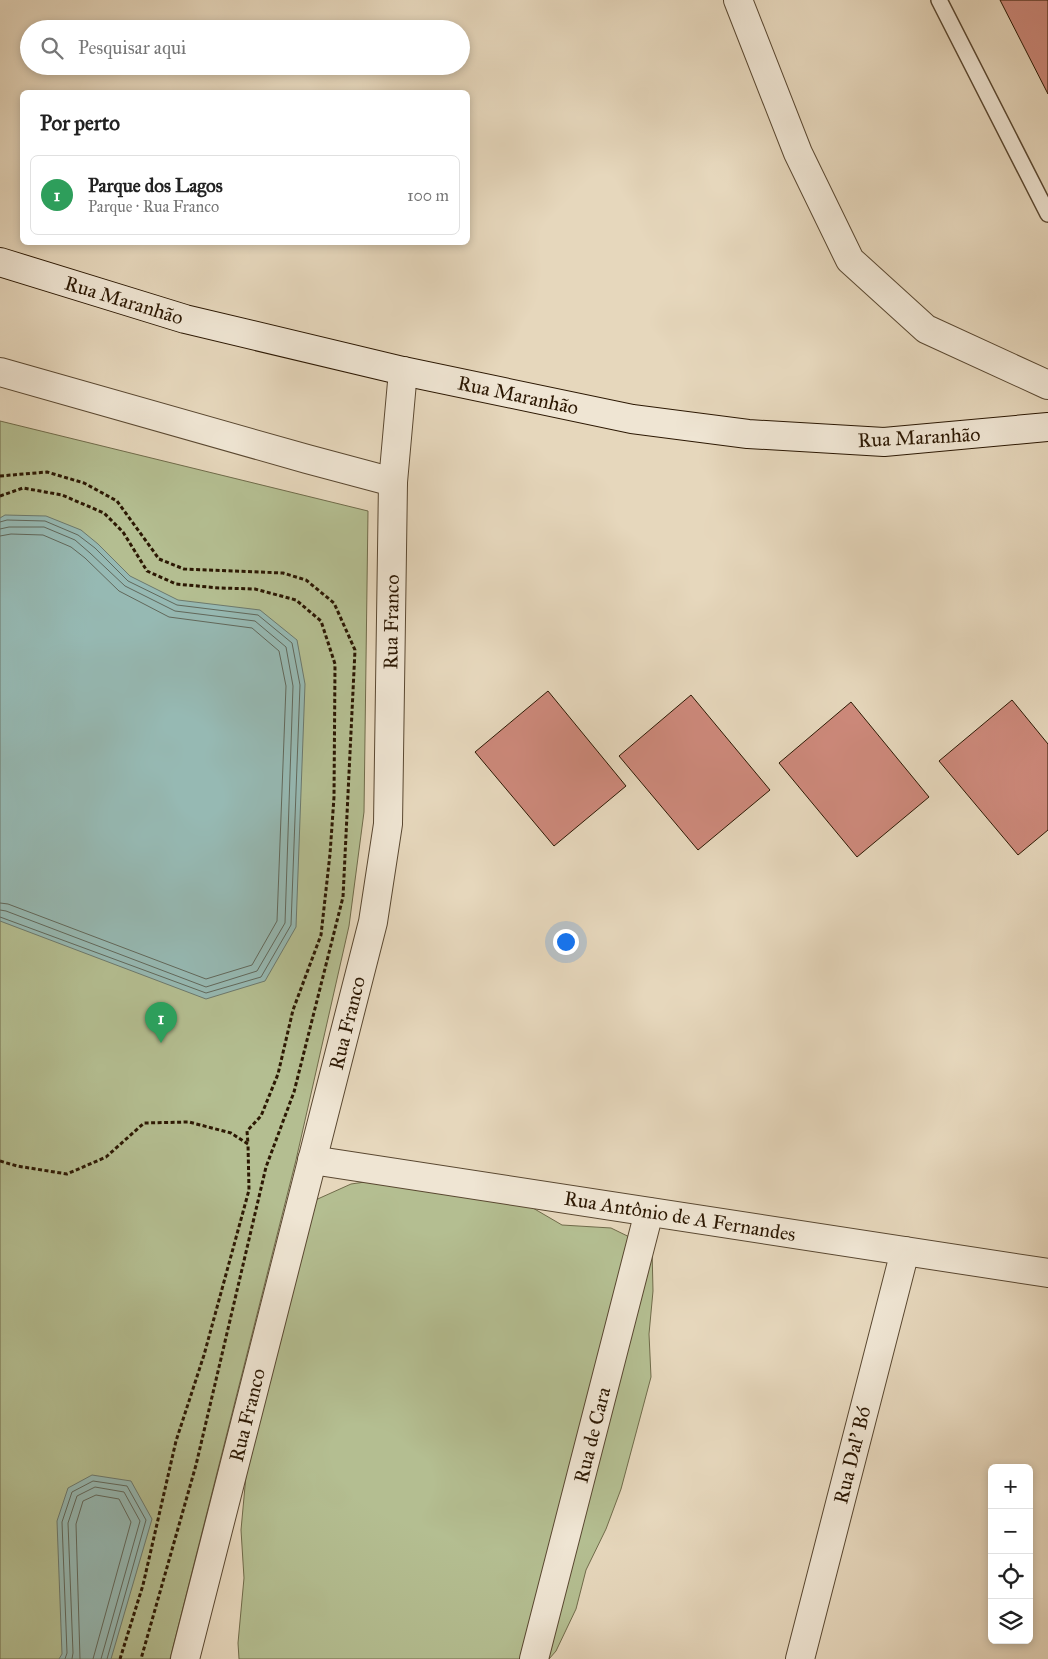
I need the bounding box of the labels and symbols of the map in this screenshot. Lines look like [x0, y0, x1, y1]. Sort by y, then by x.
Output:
street label: Rua Maranhão [62, 271, 186, 329]
street label: Rua Maranhão [455, 370, 581, 420]
street label: Rua Maranhão [857, 422, 981, 452]
street label: Rua Franco [378, 574, 404, 670]
your location [553, 929, 579, 955]
street label: Rua Franco [324, 974, 370, 1072]
pin: 1 [145, 1002, 177, 1043]
street label: Rua Antônio de A Fernandes [562, 1186, 798, 1246]
street label: Rua Franco [224, 1366, 270, 1464]
street label: Rua de Cara [569, 1384, 616, 1485]
street label: Rua Dal' Bó [828, 1404, 876, 1506]

